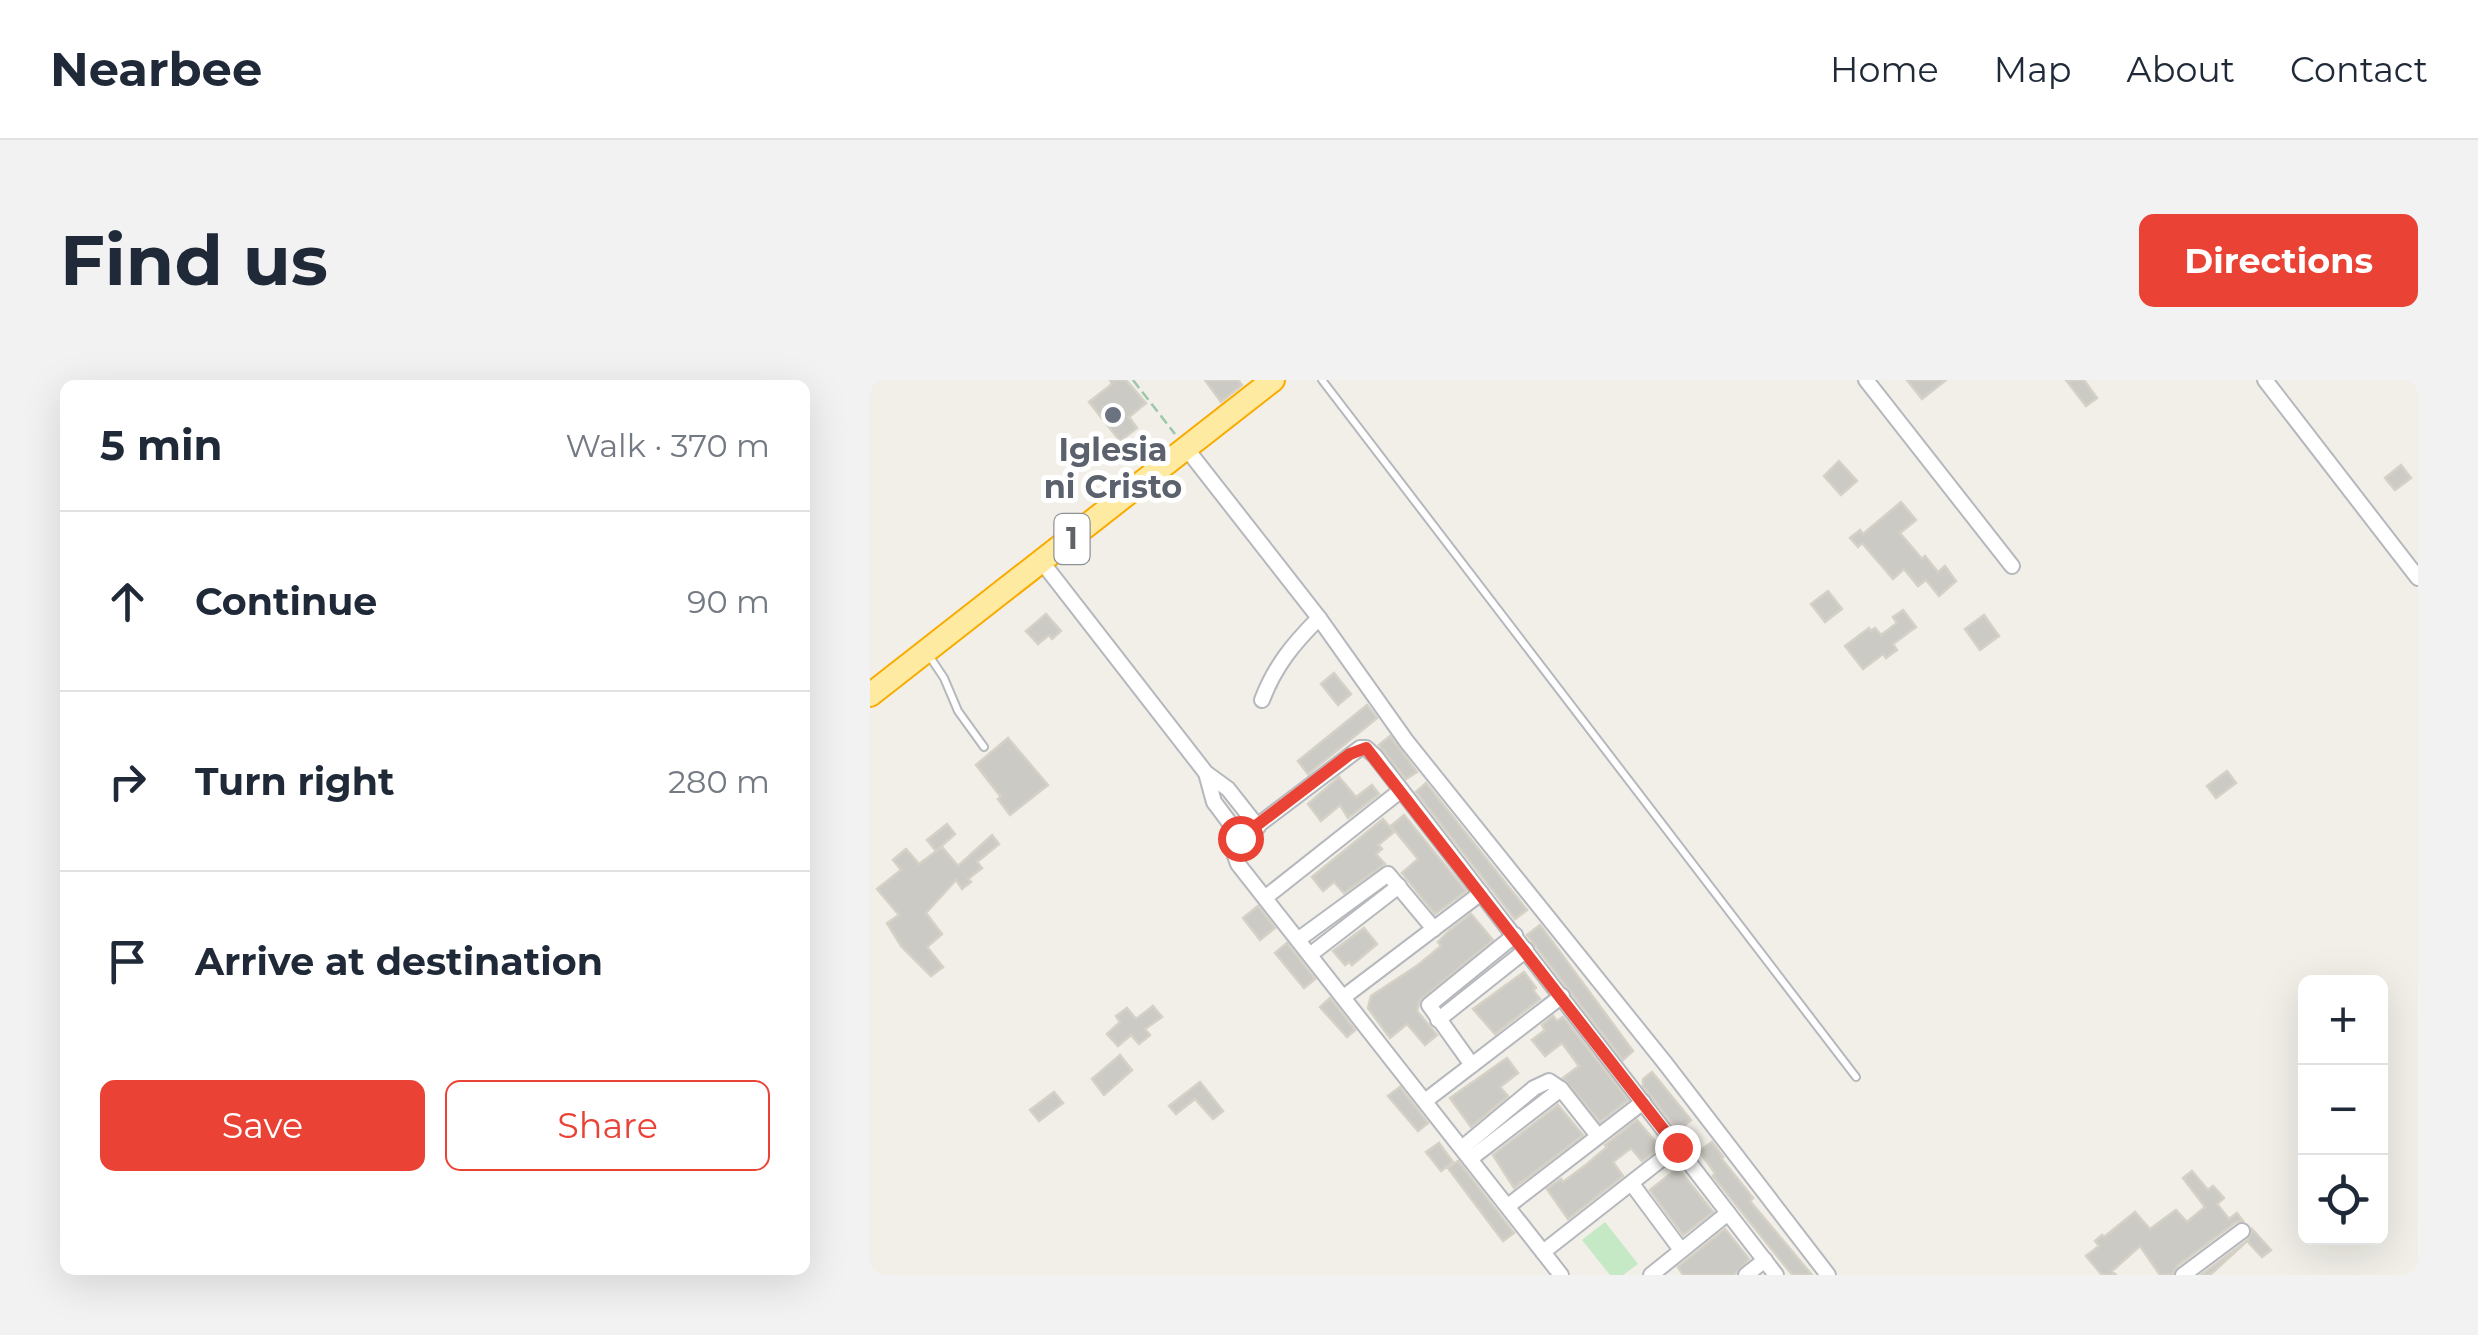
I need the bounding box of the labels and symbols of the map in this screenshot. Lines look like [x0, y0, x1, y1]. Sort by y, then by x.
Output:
marker: Iglesia ni Cristo [1102, 404, 1124, 426]
place label: Iglesia ni Cristo [1044, 430, 1182, 506]
road number: 1 [1054, 514, 1090, 564]
route start [1218, 816, 1264, 862]
route end [1655, 1125, 1701, 1171]

